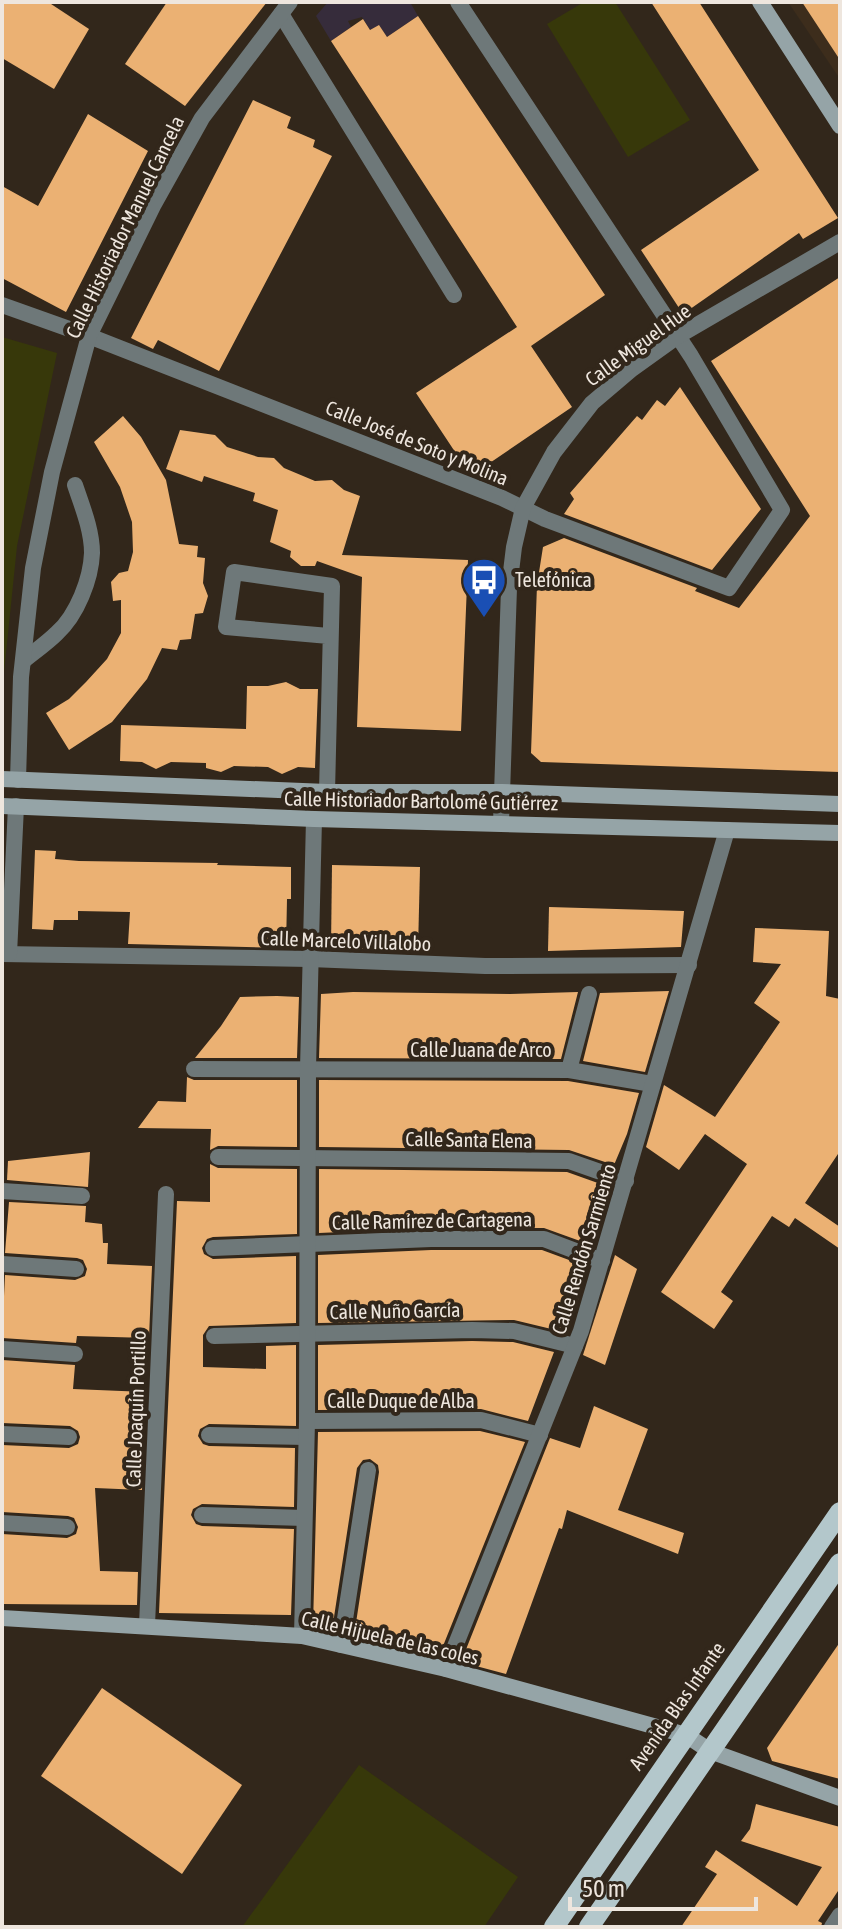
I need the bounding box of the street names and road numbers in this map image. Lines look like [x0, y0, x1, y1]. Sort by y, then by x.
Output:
street label: Calle Historiador Manuel Cancela [61, 112, 188, 342]
street label: Calle Miguel Hue [581, 299, 695, 390]
street label: Calle José de Soto y Molina [323, 395, 512, 490]
street label: Calle Historiador Bartolomé Gutiérrez [284, 787, 558, 814]
street label: Calle Marcelo Villalobo [260, 926, 432, 955]
street label: Calle Juana de Arco [410, 1038, 552, 1061]
street label: Calle Santa Elena [405, 1127, 533, 1152]
street label: Calle Rendón Sarmiento [547, 1161, 620, 1337]
street label: Calle Ramírez de Cartagena [332, 1207, 532, 1234]
street label: Calle Nuño García [329, 1298, 461, 1323]
street label: Calle Joaquín Portillo [121, 1330, 150, 1488]
street label: Calle Duque de Alba [327, 1389, 475, 1412]
street label: Calle Hijuela de las coles [299, 1606, 481, 1669]
street label: Avenida Blas Infante [624, 1637, 729, 1774]

